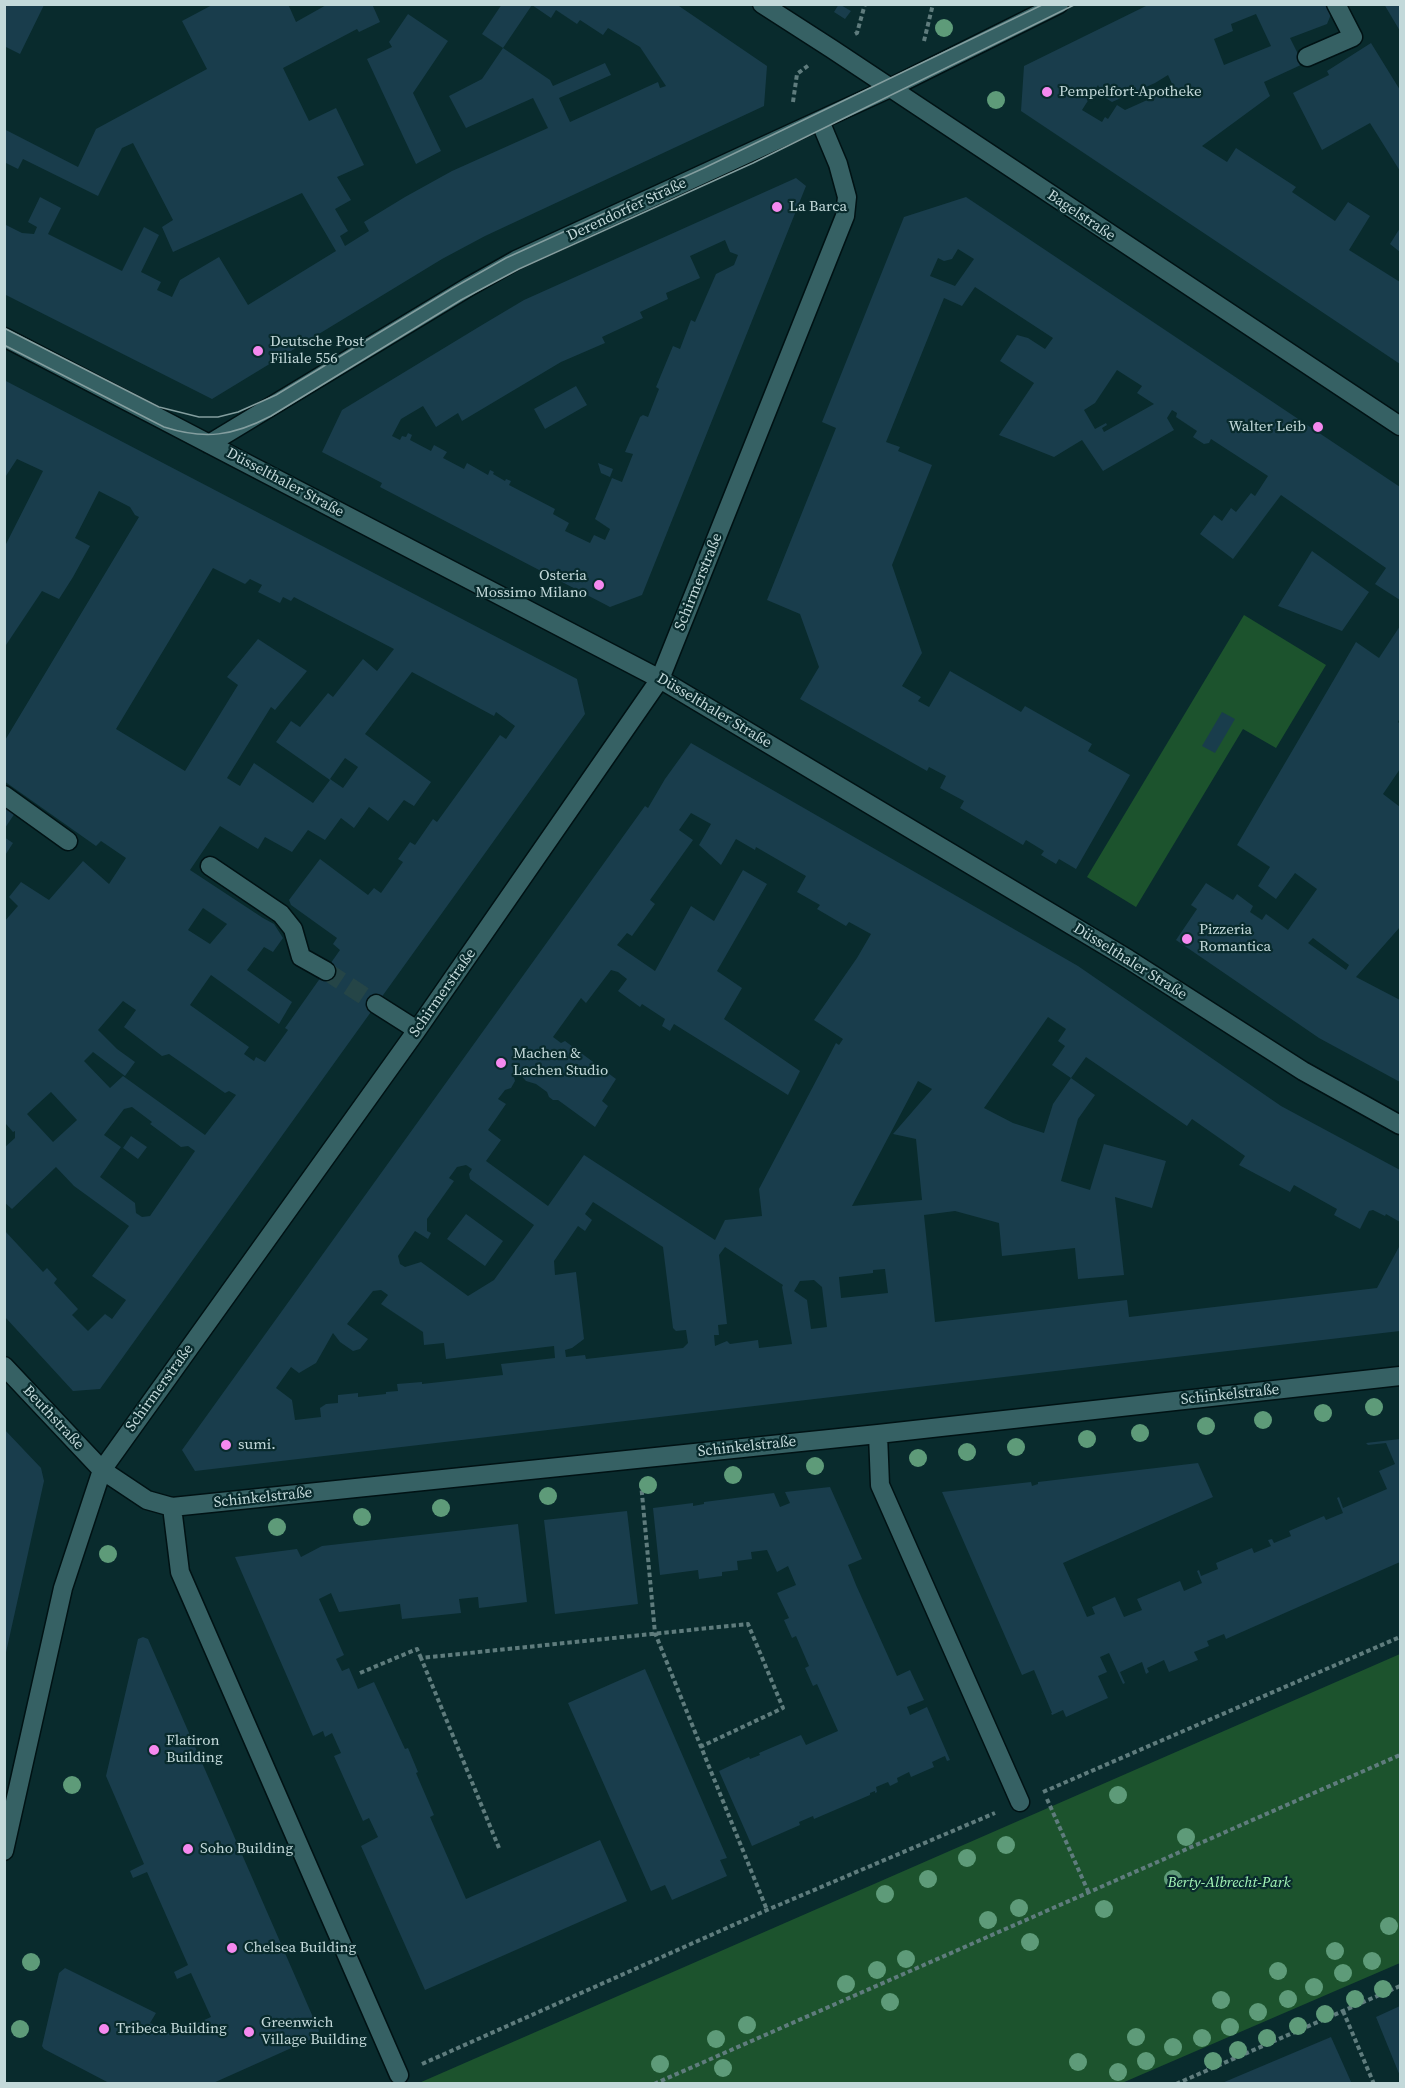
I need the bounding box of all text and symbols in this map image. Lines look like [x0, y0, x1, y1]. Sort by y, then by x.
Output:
place label: Pempelfort-Apotheke [1059, 83, 1202, 101]
marker: Pempelfort-Apotheke [1040, 85, 1054, 99]
street label: Derendorfer Straße [564, 174, 690, 246]
street label: Bagelstraße [1044, 187, 1118, 245]
place label: La Barca [789, 198, 847, 216]
marker: La Barca [770, 200, 784, 214]
place label: Deutsche Post Filiale 556 [270, 333, 364, 368]
marker: Deutsche Post Filiale 556 [251, 344, 265, 358]
place label: Walter Leib [1228, 418, 1306, 436]
marker: Walter Leib [1311, 420, 1325, 434]
street label: Düsselthaler Straße [223, 444, 347, 522]
street label: Schirmerstraße [671, 531, 727, 633]
place label: Osteria Mossimo Milano [476, 567, 587, 602]
marker: Osteria Mossimo Milano [592, 578, 606, 592]
street label: Düsselthaler Straße [653, 670, 775, 752]
street label: Düsselthaler Straße [1070, 920, 1190, 1004]
place label: Pizzeria Romantica [1199, 921, 1271, 956]
marker: Pizzeria Romantica [1180, 932, 1194, 946]
street label: Schirmerstraße [406, 945, 480, 1041]
place label: Machen & Lachen Studio [513, 1045, 608, 1080]
marker: Machen & Lachen Studio [494, 1056, 508, 1070]
street label: Schirmerstraße [122, 1341, 198, 1435]
street label: Schinkelstraße [1180, 1381, 1280, 1409]
street label: Beuthstraße [19, 1382, 87, 1454]
street label: Schinkelstraße [697, 1433, 797, 1461]
place label: sumi. [238, 1436, 276, 1454]
marker: sumi. [219, 1438, 233, 1452]
street label: Schinkelstraße [213, 1484, 313, 1512]
place label: Flatiron Building [166, 1732, 223, 1767]
marker: Flatiron Building [147, 1743, 161, 1757]
place label: Soho Building [200, 1840, 293, 1858]
marker: Soho Building [181, 1842, 195, 1856]
park label: Berty-Albrecht-Park [1167, 1874, 1291, 1892]
place label: Chelsea Building [244, 1939, 356, 1957]
marker: Chelsea Building [225, 1941, 239, 1955]
place label: Greenwich Village Building [261, 2014, 367, 2049]
place label: Tribeca Building [116, 2020, 227, 2038]
marker: Tribeca Building [97, 2022, 111, 2036]
marker: Greenwich Village Building [242, 2025, 256, 2039]

